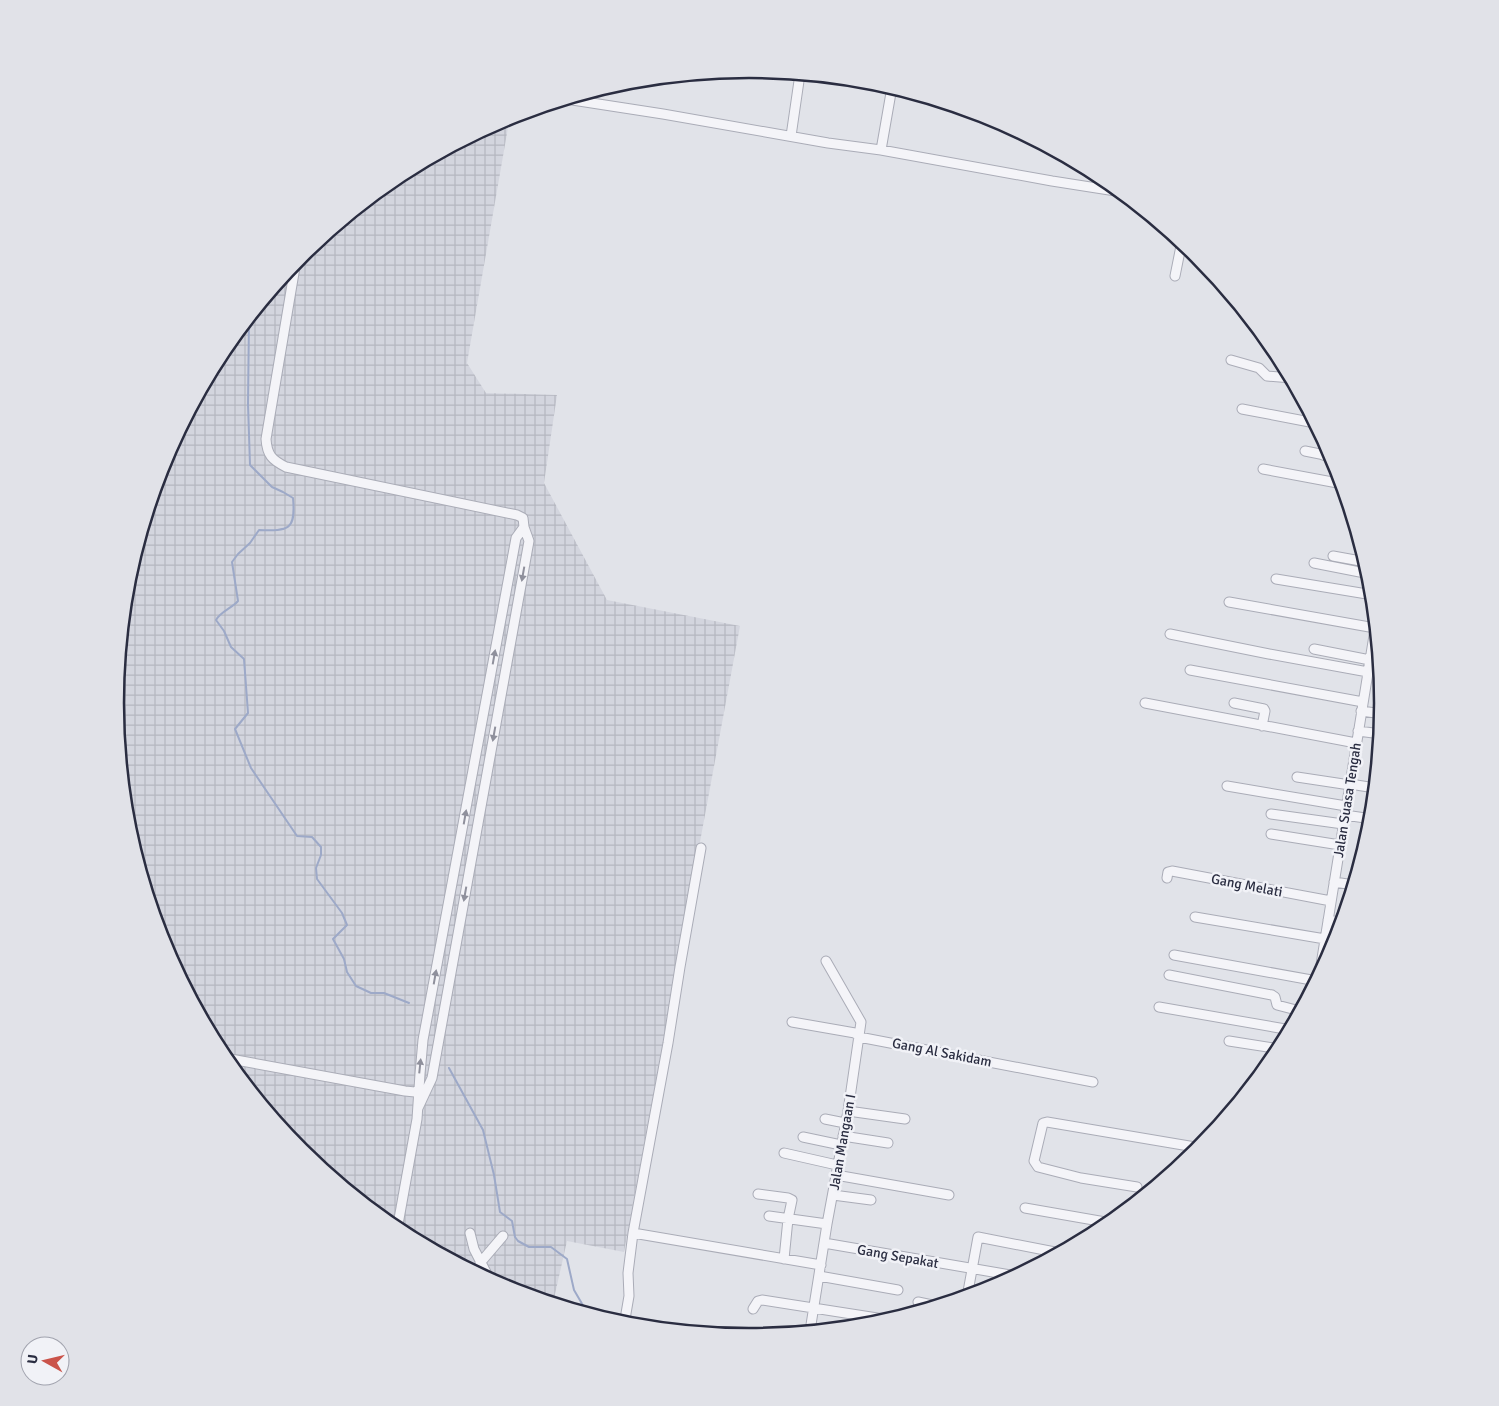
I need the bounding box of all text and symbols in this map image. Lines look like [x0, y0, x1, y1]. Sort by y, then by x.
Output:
one-way arrow [519, 567, 527, 583]
one-way arrow [491, 649, 499, 665]
one-way arrow [490, 727, 498, 743]
street label: Jalan Suasa Tengah [1330, 741, 1365, 859]
one-way arrow [461, 809, 469, 825]
street label: Gang Melati [1210, 870, 1284, 901]
one-way arrow [461, 886, 469, 902]
one-way arrow [432, 968, 440, 984]
street label: Gang Al Sakidam [891, 1035, 993, 1070]
one-way arrow [417, 1058, 425, 1074]
street label: Jalan Mangaan I [826, 1093, 859, 1192]
street label: Gang Sepakat [856, 1241, 940, 1272]
north arrow [20, 1336, 70, 1386]
text: U [24, 1353, 42, 1365]

